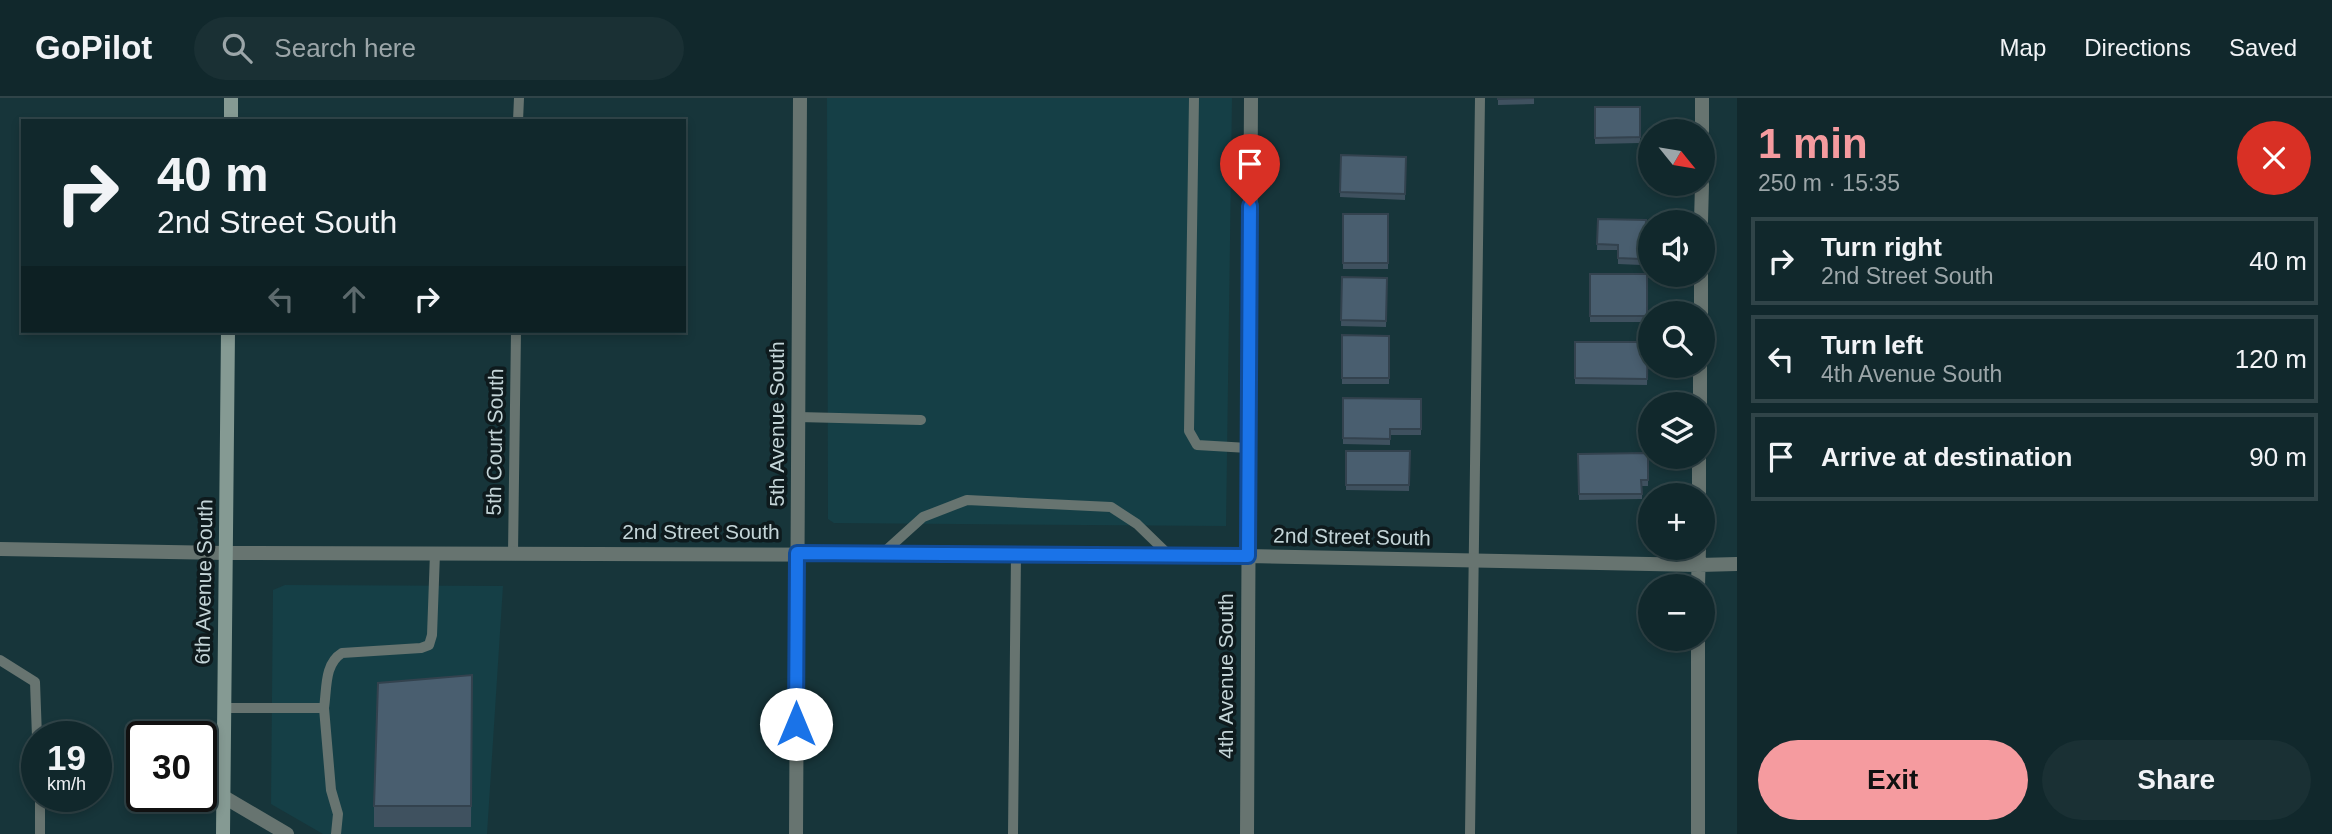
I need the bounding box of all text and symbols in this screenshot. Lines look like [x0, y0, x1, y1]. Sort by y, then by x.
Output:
search box [194, 17, 684, 80]
text: GoPilot [35, 29, 152, 66]
icon: search [218, 29, 256, 67]
text: Search here [274, 33, 416, 63]
text: Map [2000, 34, 2046, 61]
text: Directions [2084, 34, 2191, 61]
text: Saved [2229, 34, 2297, 61]
north arrow [1638, 119, 1715, 196]
map controls [1638, 119, 1715, 651]
text: 1 min [1758, 120, 1868, 167]
button: close [2237, 121, 2311, 195]
pin [1220, 134, 1280, 206]
icon: arrive [1231, 145, 1269, 183]
icon: right [42, 147, 133, 238]
text: 40 m [157, 147, 269, 201]
text: 250 m · 15:35 [1758, 170, 1900, 196]
text: 2nd Street South [157, 204, 397, 240]
button: sound [1638, 210, 1715, 287]
text: Turn right [1821, 232, 1942, 262]
icon: right [1762, 242, 1800, 280]
text: 40 m [2249, 246, 2307, 276]
text: 2nd Street South [1821, 263, 1994, 289]
icon: left [262, 280, 300, 318]
icon: ahead [335, 280, 373, 318]
icon: right [408, 280, 446, 318]
button: search [1638, 301, 1715, 378]
text: Turn left [1821, 330, 1923, 360]
icon: left [1762, 340, 1800, 378]
street label: 5th Avenue South [765, 341, 788, 507]
text: 120 m [2235, 344, 2307, 374]
text: 4th Avenue South [1821, 361, 2002, 387]
street label: 5th Court South [482, 368, 507, 516]
button: layers [1638, 392, 1715, 469]
icon: arrive [1762, 438, 1800, 476]
text: Arrive at destination [1821, 442, 2072, 472]
text: 90 m [2249, 442, 2307, 472]
button: + [1638, 483, 1715, 560]
street label: 6th Avenue South [191, 499, 216, 665]
street label: 2nd Street South [622, 520, 780, 543]
street label: 2nd Street South [1273, 524, 1431, 549]
button: − [1638, 574, 1715, 651]
street label: 4th Avenue South [1214, 593, 1237, 759]
position arrow [759, 687, 833, 761]
speed limit sign: 30 [126, 721, 217, 812]
text: 19 [47, 738, 86, 777]
button: Exit [1758, 740, 2028, 820]
button: Share [2042, 740, 2311, 820]
text: km/h [47, 774, 86, 794]

